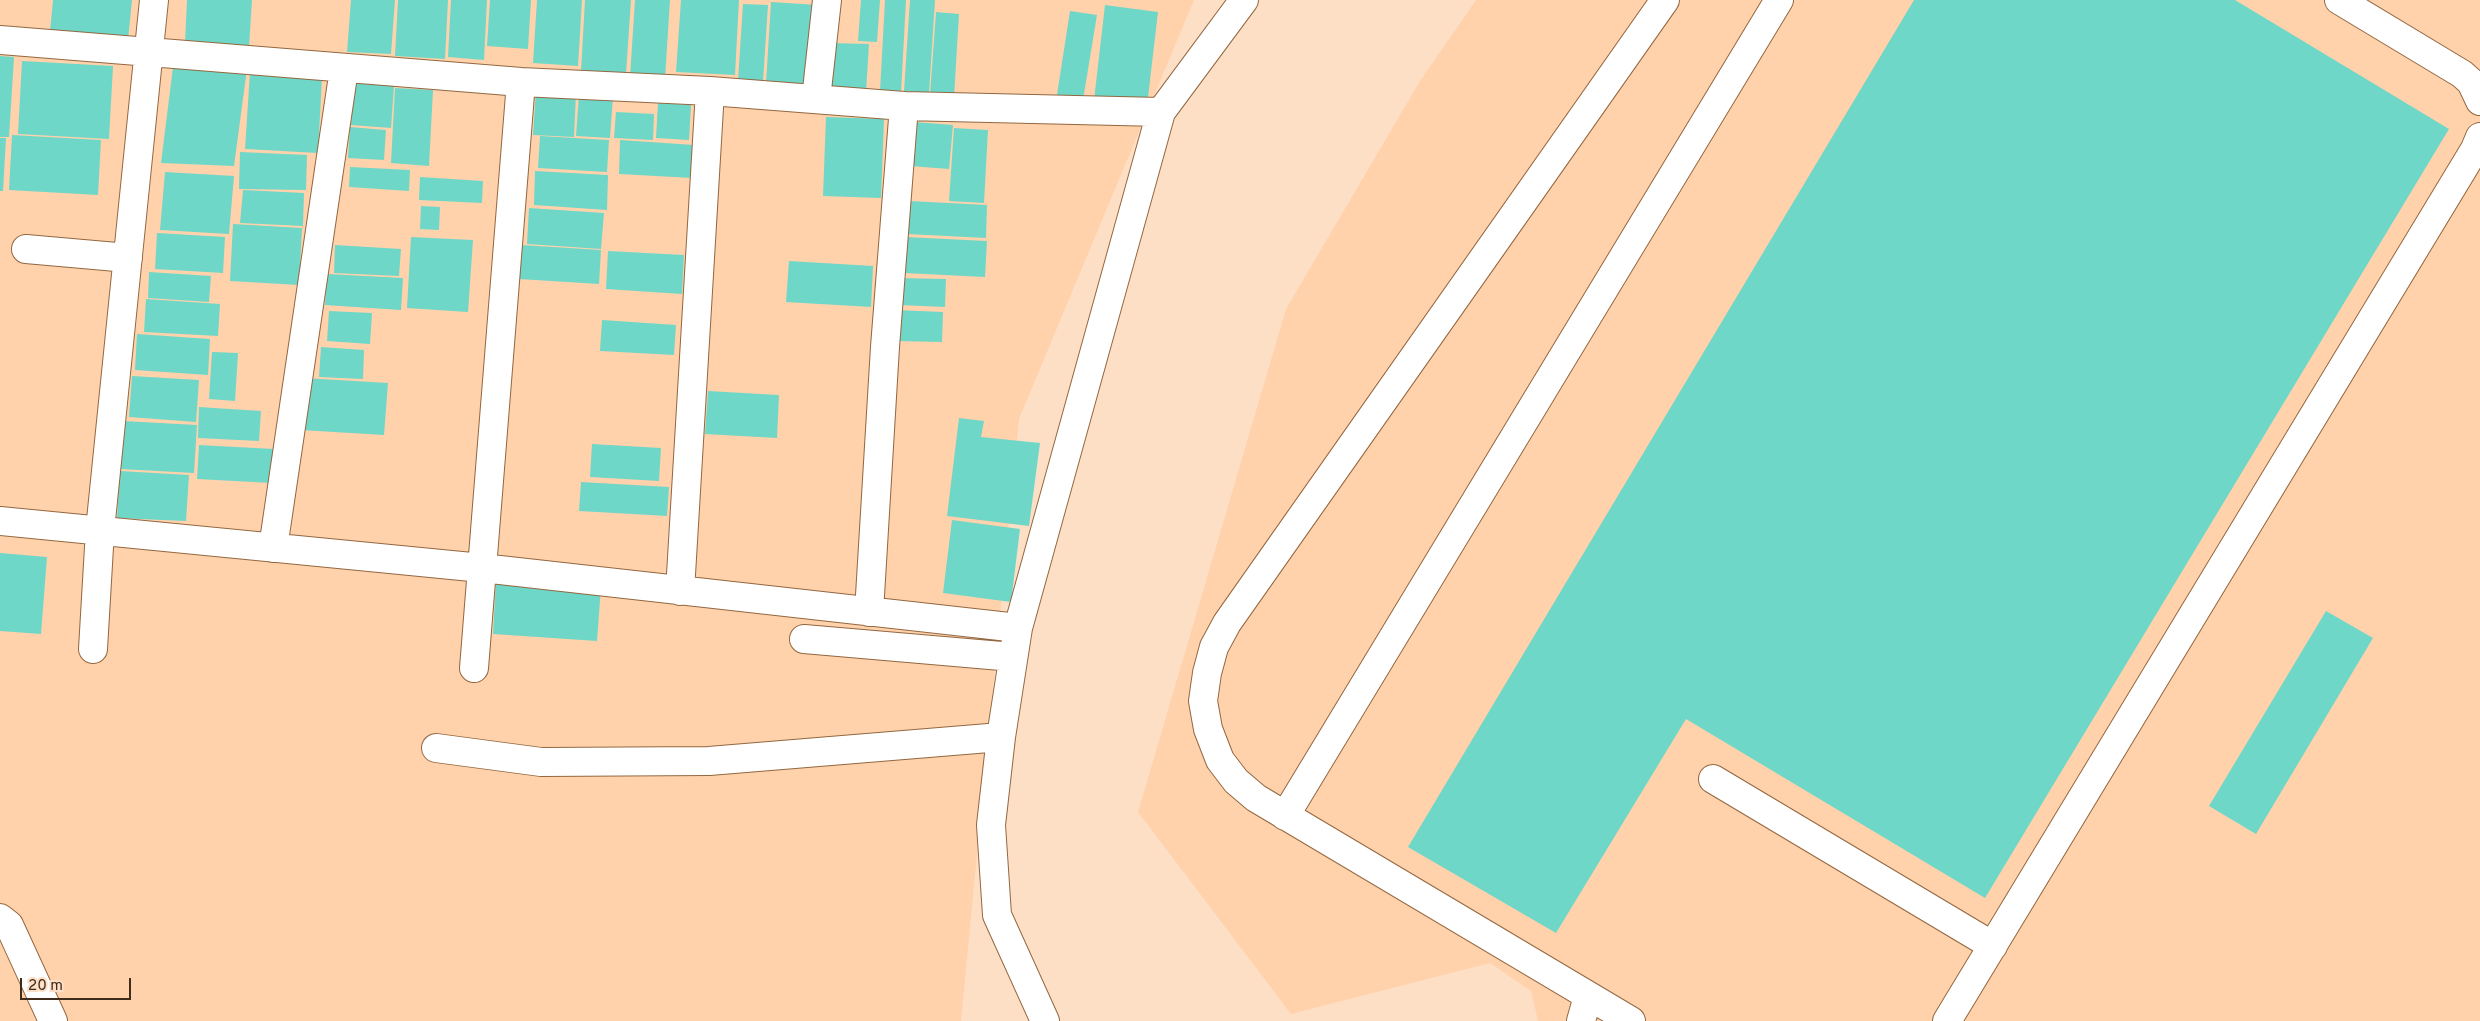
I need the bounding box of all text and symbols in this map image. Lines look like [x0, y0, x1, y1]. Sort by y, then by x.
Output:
scale bar [22, 968, 134, 1000]
text: 20 m [28, 977, 63, 996]

